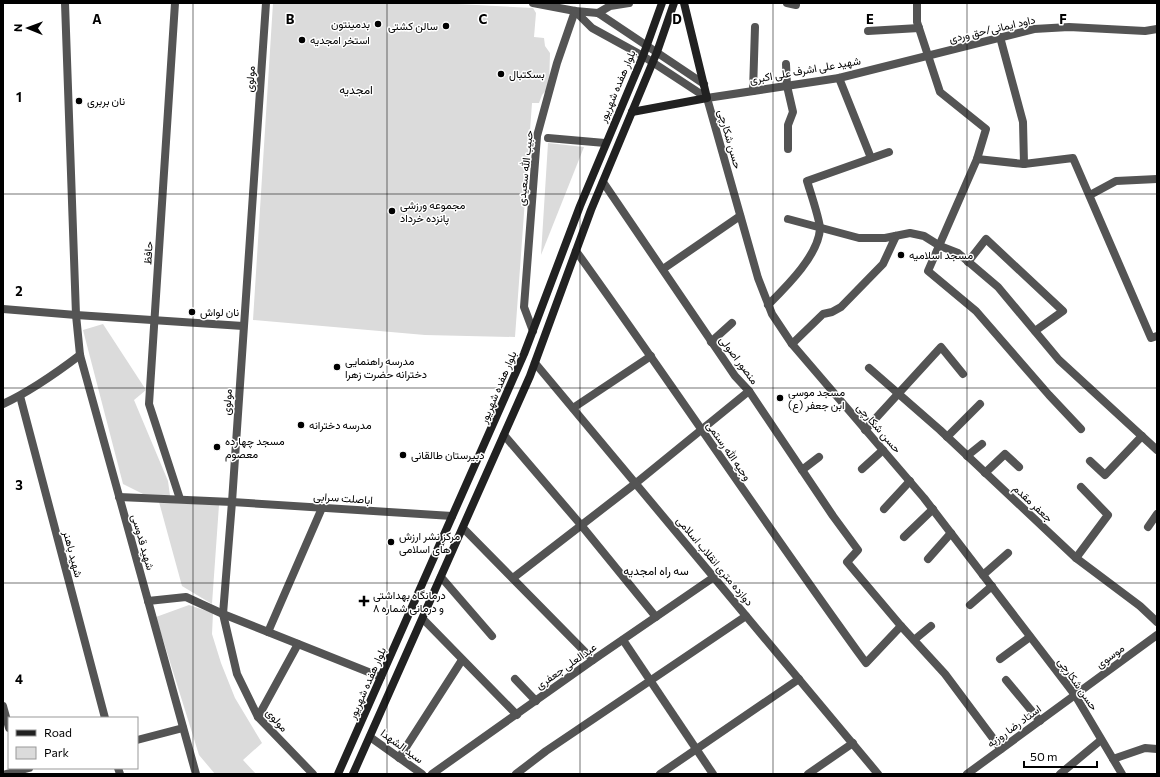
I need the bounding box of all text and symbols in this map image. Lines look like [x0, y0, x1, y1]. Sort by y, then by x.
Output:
north arrow [8, 8, 48, 48]
text: A [92, 11, 102, 27]
text: B [286, 11, 295, 27]
text: C [479, 11, 488, 27]
text: D [672, 11, 682, 27]
text: E [866, 11, 874, 27]
text: F [1059, 11, 1067, 27]
street label: داود ایمانی/حق وردی [947, 12, 1037, 46]
place label: بدمینتون [331, 17, 370, 31]
marker: بدمینتون [373, 19, 383, 29]
place label: سالن کشتی [388, 19, 438, 33]
marker: سالن کشتی [441, 21, 451, 31]
text: N [11, 24, 24, 32]
place label: استخر امجدیه [310, 33, 370, 47]
marker: استخر امجدیه [297, 35, 307, 45]
street label: بلوار هفده شهریور [595, 48, 639, 125]
street label: شهید علی اشرف علی اکبری [748, 53, 862, 87]
street label: مولوی [242, 65, 258, 93]
place label: بسکتبال [509, 67, 545, 81]
marker: بسکتبال [496, 69, 506, 79]
district label: امجدیه [339, 82, 373, 97]
text: 1 [16, 89, 22, 105]
place label: نان بربری [87, 94, 125, 108]
marker: نان بربری [74, 96, 84, 106]
street label: حسن شکارچی [714, 108, 745, 171]
street label: حبیب الله سعیدی [514, 129, 536, 207]
place label: مجموعه ورزشی پانزده خرداد [400, 198, 465, 226]
marker: مجموعه ورزشی پانزده خرداد [387, 206, 397, 216]
street label: حافظ [140, 241, 155, 265]
place label: مسجد اسلامیه [909, 248, 973, 262]
marker: مسجد اسلامیه [896, 250, 906, 260]
text: 2 [15, 283, 23, 299]
place label: نان لواش [200, 305, 239, 319]
marker: نان لواش [187, 307, 197, 317]
street label: منصور اصولی [716, 333, 762, 387]
street label: بلوار هفده شهریور [476, 349, 520, 426]
place label: مدرسه راهنمایی دخترانه حضرت زهرا [345, 354, 427, 381]
marker: مدرسه راهنمایی دخترانه حضرت زهرا [332, 362, 342, 372]
place label: مسجد موسی ابن جعفر (ع) [788, 385, 845, 413]
street label: مولوی [219, 388, 235, 416]
marker: مسجد موسی ابن جعفر (ع) [775, 393, 785, 403]
street label: حسن شکارچی [853, 400, 904, 456]
place label: مدرسه دخترانه [309, 418, 372, 432]
street label: وجیه الله رستمی [703, 419, 755, 483]
marker: مدرسه دخترانه [296, 420, 306, 430]
place label: مسجد چهارده معصوم [225, 434, 285, 462]
marker: مسجد چهارده معصوم [212, 442, 222, 452]
place label: دبیرستان طالقانی [411, 448, 484, 462]
marker: دبیرستان طالقانی [398, 450, 408, 460]
text: 3 [15, 477, 23, 493]
street label: جعفر مقدم [1010, 481, 1056, 526]
street label: اباصلت سرابی [313, 489, 373, 507]
street label: شهید قدوسی [128, 512, 158, 572]
street label: دوازده متری انقلاب اسلامی [673, 513, 757, 609]
street label: شهید باهنر [60, 528, 86, 579]
place label: مرکز نشر ارزش های اسلامی [399, 529, 460, 556]
marker: مرکز نشر ارزش های اسلامی [386, 537, 396, 547]
district label: سه راه امجدیه [623, 563, 689, 579]
place label: درمانگاه بهداشتی و درمانی شماره ۸ [373, 588, 446, 615]
marker: درمانگاه بهداشتی و درمانی شماره ۸ [358, 595, 370, 607]
street label: عبدالعلی جعفری [533, 640, 599, 692]
street label: موسوی [1093, 641, 1127, 671]
street label: بلوار هفده شهریور [344, 645, 389, 722]
street label: حسن شکارچی [1054, 655, 1101, 714]
text: 4 [15, 671, 23, 687]
street label: استاد رضا روزبه [984, 702, 1044, 750]
street label: مولوی [263, 705, 291, 735]
legend [8, 717, 138, 769]
text: Road [44, 725, 72, 739]
street label: سید الشهدا [378, 726, 426, 766]
scale bar [1024, 743, 1097, 769]
text: Park [44, 745, 70, 759]
text: 50 m [1030, 749, 1058, 763]

